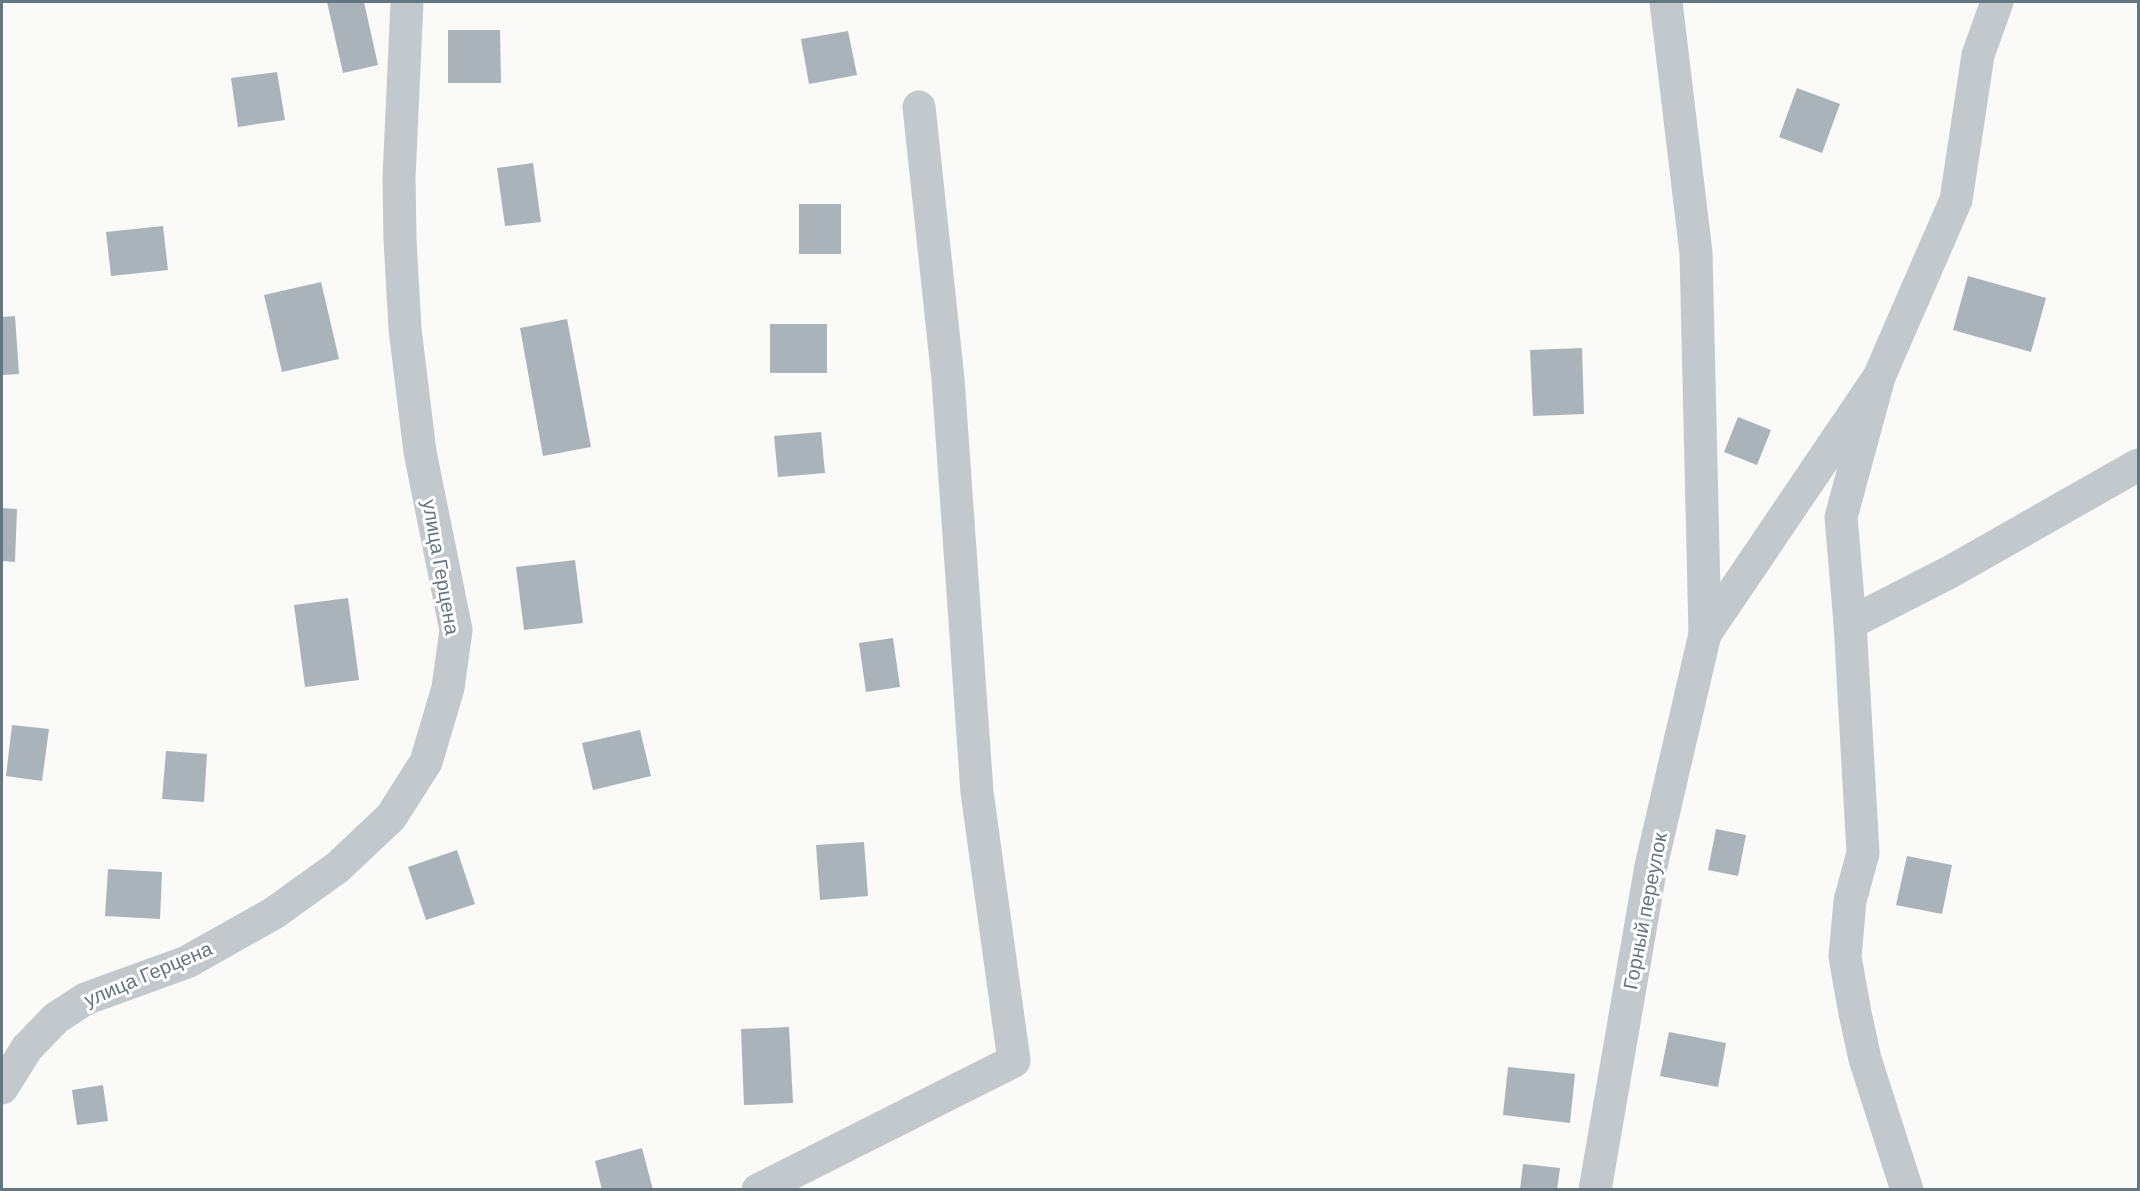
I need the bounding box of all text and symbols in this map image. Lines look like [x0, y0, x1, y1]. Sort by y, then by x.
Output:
street label: улица Герцена [418, 498, 464, 637]
street label: Горный переулок [1619, 831, 1671, 991]
street label: улица Герцена [81, 937, 216, 1011]

